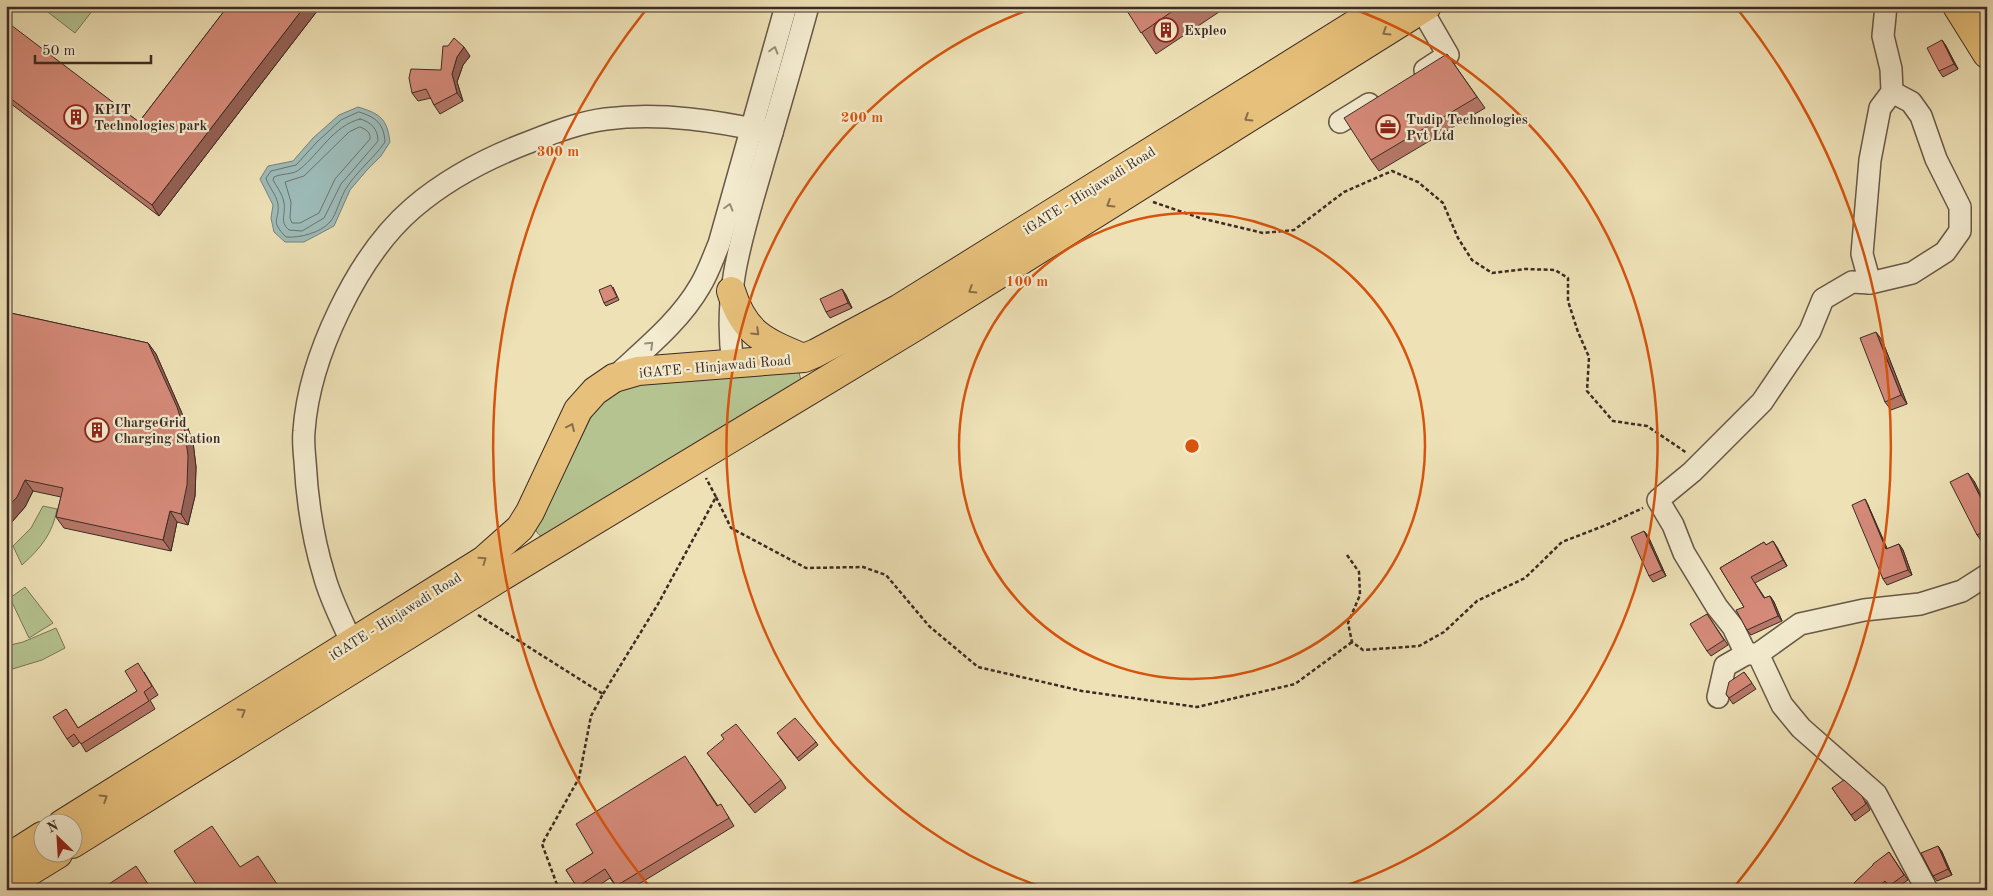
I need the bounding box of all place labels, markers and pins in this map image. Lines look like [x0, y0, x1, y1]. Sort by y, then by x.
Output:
building icon: Expleo [1153, 17, 1179, 43]
place label: Expleo [1184, 24, 1227, 38]
place label: KPIT Technologies park [94, 103, 208, 133]
building icon: KPIT Technologies park [63, 104, 89, 130]
place label: Tudip Technologies Pvt Ltd [1406, 113, 1528, 143]
office icon: Tudip Technologies Pvt Ltd [1375, 114, 1401, 140]
place label: ChargeGrid Charging Station [114, 416, 221, 446]
building icon: ChargeGrid Charging Station [84, 417, 110, 443]
centre of rings [1183, 437, 1201, 455]

